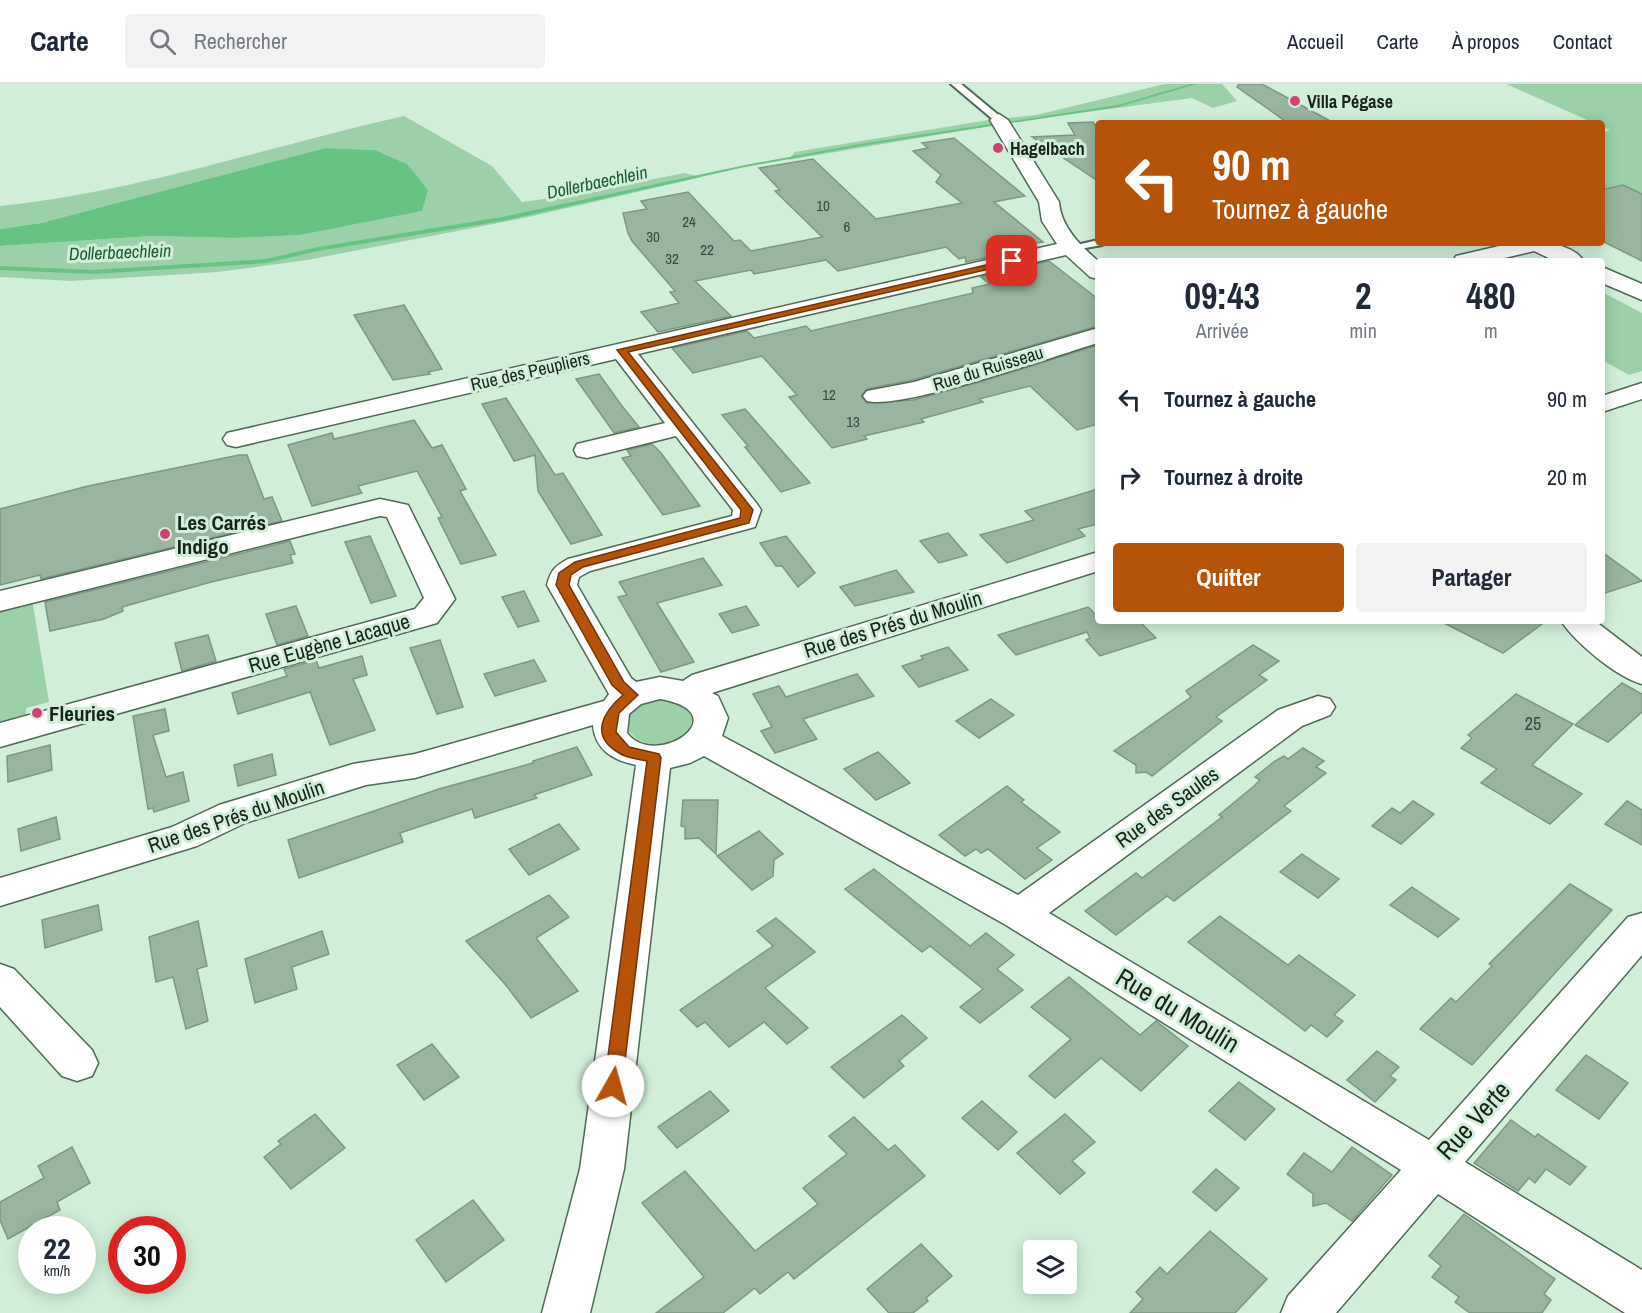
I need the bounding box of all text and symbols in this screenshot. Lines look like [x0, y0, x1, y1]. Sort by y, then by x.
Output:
search box [125, 14, 545, 68]
text: Carte [30, 22, 89, 60]
icon: search [146, 25, 179, 58]
text: Rechercher [194, 26, 287, 56]
text: Accueil [1287, 27, 1344, 56]
text: Carte [1377, 27, 1419, 56]
text: À propos [1452, 27, 1520, 56]
text: Contact [1553, 27, 1612, 56]
place label: Villa Pégase [1307, 89, 1393, 114]
marker: Villa Pégase [1288, 94, 1302, 108]
place label: Hagelbach [1010, 136, 1085, 161]
text: 90 m [1212, 137, 1291, 193]
marker: Hagelbach [991, 141, 1005, 155]
icon: left [1113, 144, 1191, 222]
water label: Dollerbaechlein [544, 159, 650, 205]
text: Tournez à gauche [1212, 191, 1388, 227]
house number: 10 [816, 195, 830, 216]
house number: 24 [682, 211, 696, 232]
house number: 6 [844, 216, 851, 237]
house number: 30 [646, 226, 660, 247]
pin [986, 235, 1037, 286]
water label: Dollerbaechlein [68, 238, 172, 266]
house number: 22 [700, 239, 714, 260]
icon: arrive [995, 244, 1028, 277]
house number: 32 [665, 248, 679, 269]
text: 09:43 [1184, 272, 1260, 320]
text: 2 [1355, 272, 1371, 320]
text: 480 [1466, 272, 1516, 320]
text: Arrivée [1196, 317, 1249, 344]
text: min [1349, 317, 1377, 344]
text: m [1484, 317, 1498, 344]
street label: Rue du Ruisseau [930, 339, 1046, 397]
street label: Rue des Peupliers [468, 345, 592, 397]
icon: left [1113, 383, 1146, 416]
house number: 12 [822, 384, 836, 405]
text: Tournez à gauche [1164, 384, 1316, 414]
text: 90 m [1547, 384, 1587, 414]
house number: 13 [846, 411, 860, 432]
icon: right [1113, 461, 1146, 494]
text: Tournez à droite [1164, 462, 1303, 492]
text: 20 m [1547, 462, 1587, 492]
place label: Les Carrés Indigo [177, 508, 266, 561]
marker: Les Carrés Indigo [158, 527, 172, 541]
button: Quitter [1113, 543, 1344, 612]
button: Partager [1356, 543, 1587, 612]
street label: Rue des Prés du Moulin [800, 583, 986, 665]
street label: Rue Eugène Lacaque [245, 606, 413, 680]
place label: Fleuries [49, 699, 115, 728]
marker: Fleuries [30, 706, 44, 720]
house number: 25 [1525, 711, 1541, 736]
street label: Rue des Saules [1109, 760, 1225, 854]
street label: Rue des Prés du Moulin [144, 772, 328, 860]
street label: Rue du Moulin [1110, 959, 1246, 1061]
position arrow [581, 1054, 645, 1118]
street label: Rue Verte [1428, 1073, 1518, 1167]
speed limit sign: 30 [108, 1216, 186, 1294]
text: 22 [43, 1228, 71, 1268]
map controls [1023, 1240, 1077, 1294]
button: layers [1023, 1240, 1077, 1294]
text: km/h [44, 1260, 70, 1281]

